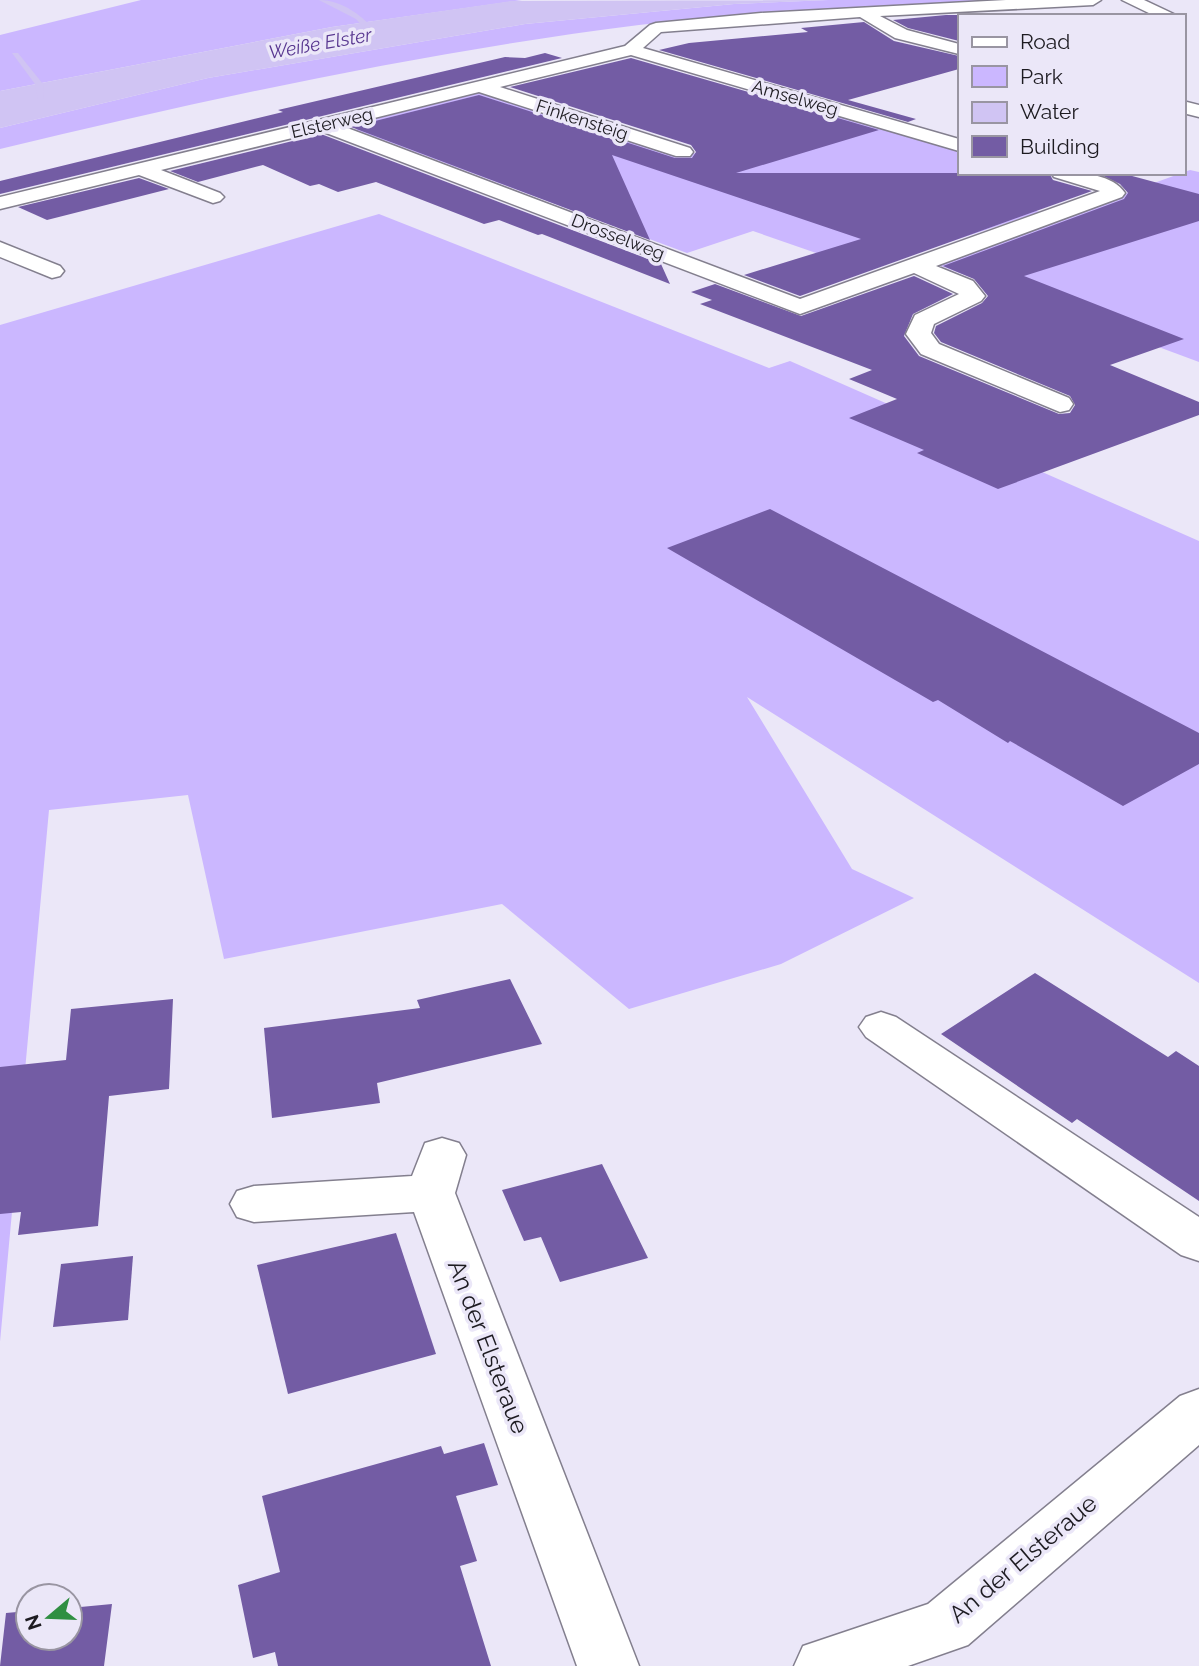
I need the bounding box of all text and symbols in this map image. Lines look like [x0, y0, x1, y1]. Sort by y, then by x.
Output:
legend [958, 14, 1185, 175]
water label: Weiße Elster [267, 23, 375, 63]
text: Road [1020, 29, 1070, 54]
text: Park [1020, 64, 1063, 89]
street label: Amselweg [750, 75, 841, 120]
street label: Finkensteig [534, 95, 631, 144]
text: Water [1020, 99, 1079, 124]
street label: Elsterweg [289, 103, 375, 142]
text: Building [1020, 134, 1100, 159]
street label: Drosselweg [569, 209, 668, 264]
street label: An der Elsteraue [442, 1256, 535, 1438]
street label: An der Elsteraue [943, 1488, 1102, 1629]
north arrow [14, 1582, 84, 1652]
text: N [20, 1612, 46, 1633]

